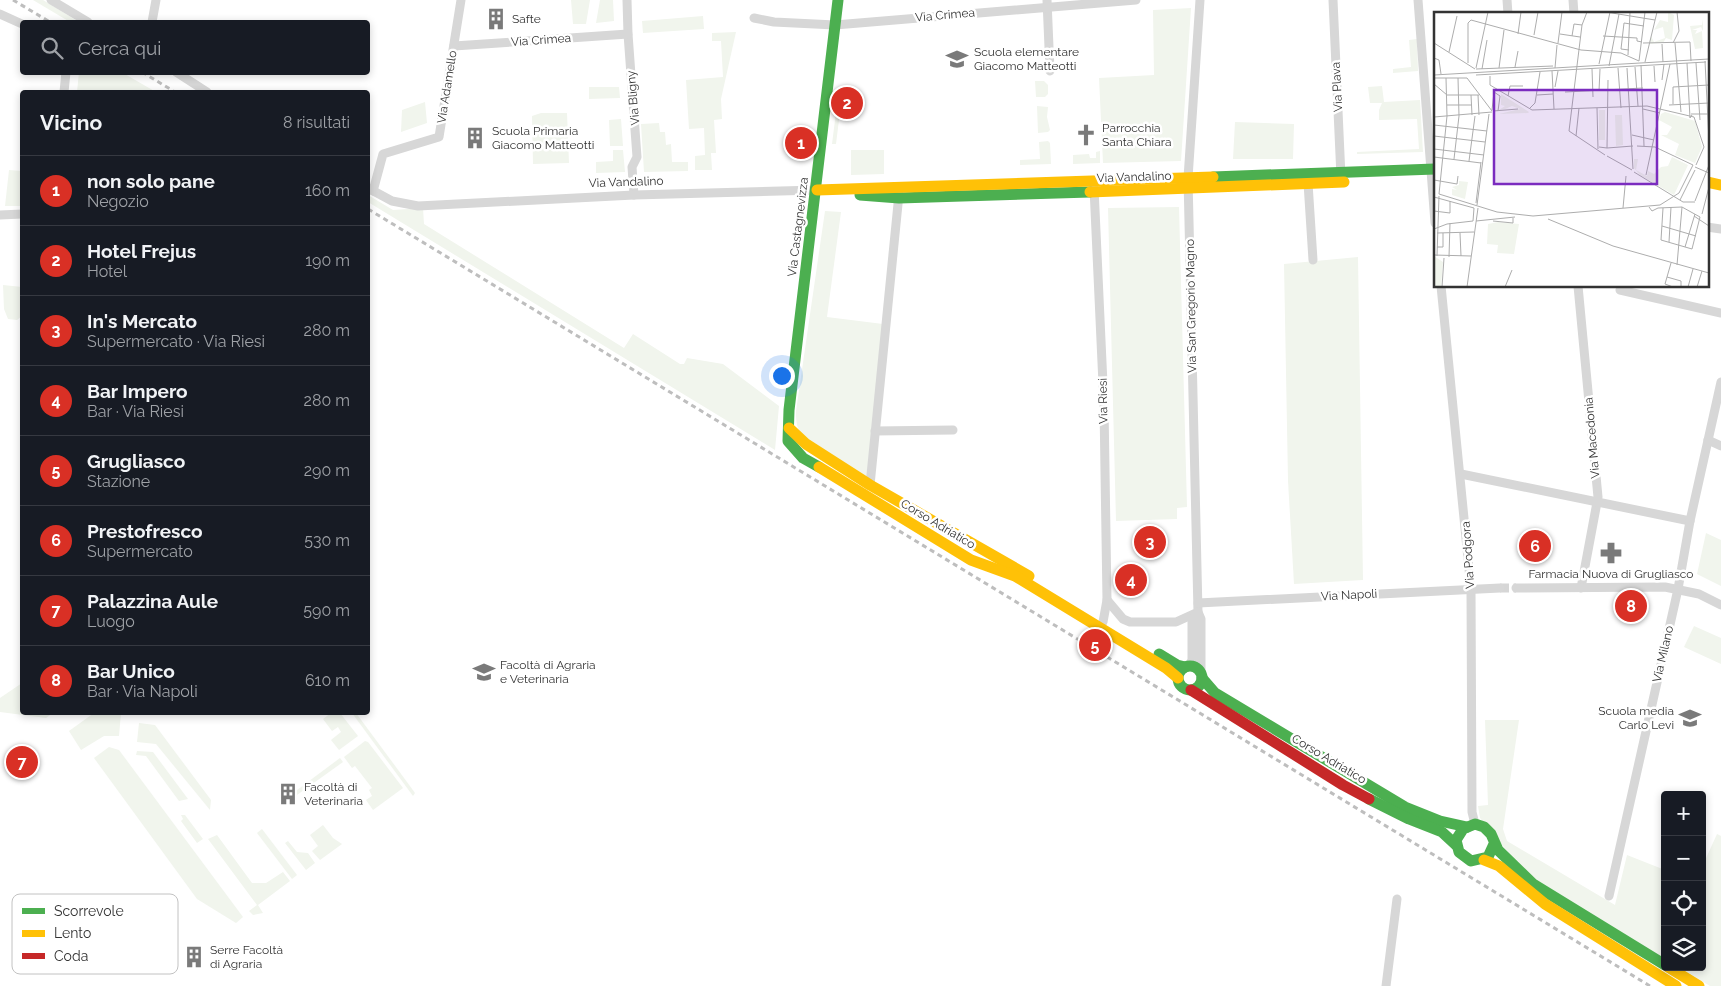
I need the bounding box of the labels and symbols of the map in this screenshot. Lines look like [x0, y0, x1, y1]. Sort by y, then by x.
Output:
street label: Via Crimea [914, 5, 976, 25]
building icon: Safte [483, 6, 509, 32]
place label: Safte [512, 12, 541, 26]
inset map [1434, 12, 1708, 288]
street label: Via Crimea [511, 31, 571, 49]
place label: Scuola elementare Giacomo Matteotti [974, 45, 1079, 73]
school or university icon: Scuola elementare Giacomo Matteotti [944, 46, 970, 72]
street label: Via Adamello [434, 50, 460, 124]
street label: Via Plava [1329, 62, 1345, 112]
street label: Via Bligny [624, 69, 642, 126]
pin: 2 [831, 84, 863, 122]
place label: Parrocchia Santa Chiara [1102, 121, 1172, 149]
church icon: Parrocchia Santa Chiara [1073, 122, 1099, 148]
place label: Scuola Primaria Giacomo Matteotti [492, 124, 594, 152]
pin: 1 [785, 124, 817, 162]
building icon: Scuola Primaria Giacomo Matteotti [462, 125, 488, 151]
street label: Via Vandalino [1096, 169, 1172, 185]
street label: Via Vandalino [588, 174, 664, 190]
street label: Via Castagnevizza [785, 176, 811, 278]
street label: Via San Gregorio Magno [1183, 239, 1199, 373]
your location [769, 363, 795, 389]
street label: Via Riesi [1096, 378, 1110, 424]
street label: Via Macedonia [1581, 397, 1603, 479]
street label: Corso Adriatico [898, 496, 978, 552]
street label: Via Podgora [1459, 521, 1477, 589]
pin: 3 [1134, 523, 1166, 561]
pin: 6 [1519, 527, 1551, 565]
pharmacy icon: Farmacia Nuova di Grugliasco [1598, 540, 1624, 566]
pin: 4 [1115, 561, 1147, 599]
place label: Farmacia Nuova di Grugliasco [1529, 567, 1693, 581]
street label: Via Napoli [1320, 587, 1378, 603]
pin: 8 [1615, 587, 1647, 625]
street label: Via Milano [1650, 624, 1676, 684]
pin: 5 [1079, 626, 1111, 664]
place label: Facoltà di Agraria e Veterinaria [500, 658, 596, 686]
school or university icon: Facoltà di Agraria e Veterinaria [471, 659, 497, 685]
place label: Scuola media Carlo Levi [1598, 704, 1674, 732]
school or university icon: Scuola media Carlo Levi [1677, 705, 1703, 731]
street label: Corso Adriatico [1289, 731, 1369, 787]
pin: 7 [6, 743, 38, 781]
place label: Facoltà di Veterinaria [304, 780, 363, 808]
building icon: Facoltà di Veterinaria [275, 781, 301, 807]
legend [12, 894, 178, 974]
text: Scorrevole [54, 903, 124, 919]
text: Lento [54, 925, 91, 941]
place label: Serre Facoltà di Agraria [210, 943, 283, 971]
building icon: Serre Facoltà di Agraria [181, 944, 207, 970]
text: Coda [54, 948, 88, 964]

